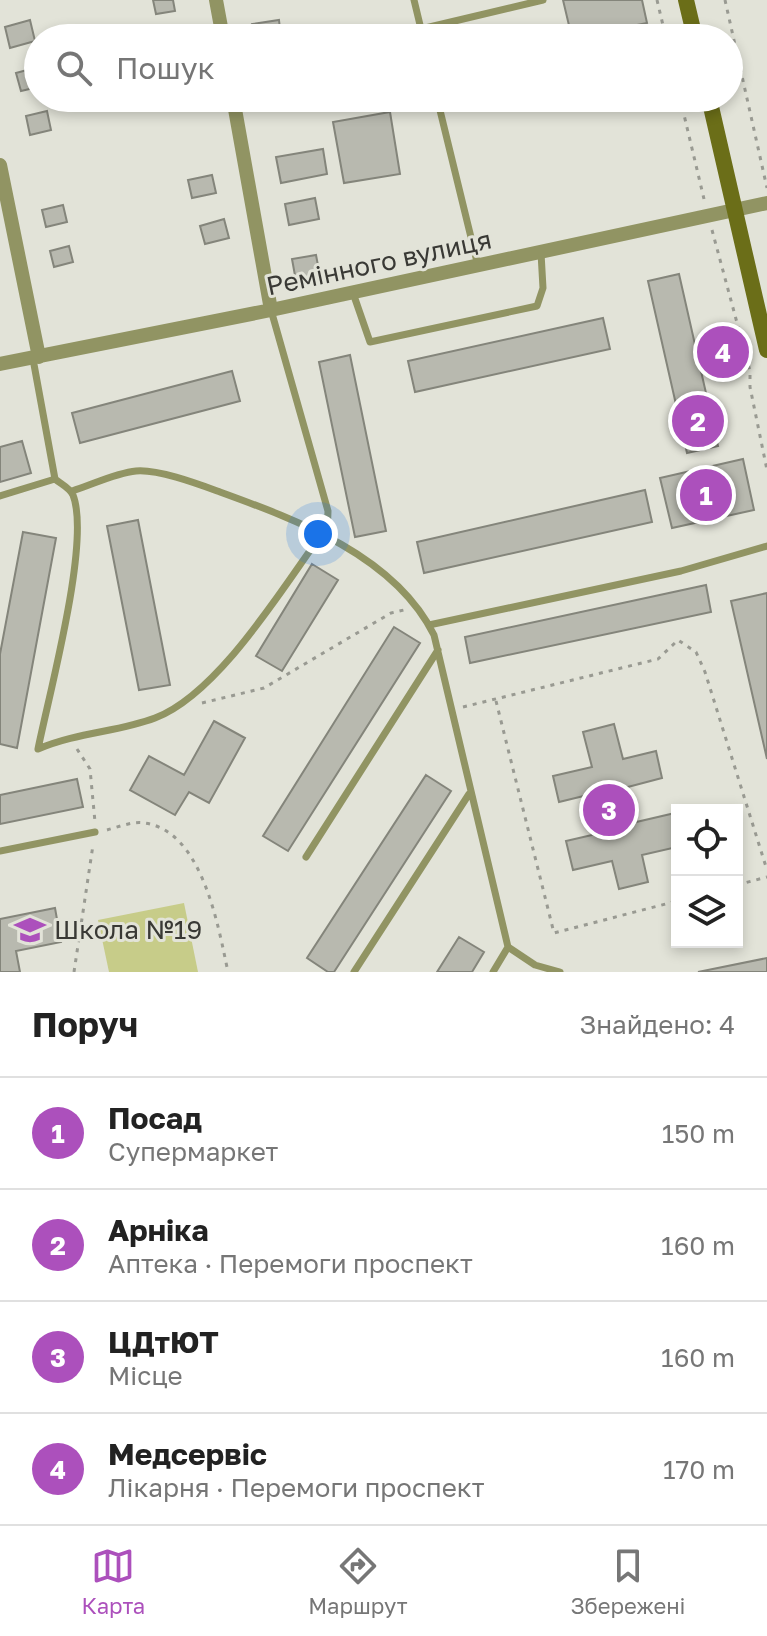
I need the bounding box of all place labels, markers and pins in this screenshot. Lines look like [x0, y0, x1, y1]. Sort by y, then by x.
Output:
pin: 4 [697, 322, 749, 382]
pin: 2 [672, 391, 724, 451]
pin: 1 [680, 465, 732, 525]
pin: 3 [583, 780, 635, 840]
school or university icon: Школа №19 [13, 913, 47, 947]
place label: Школа №19 [54, 914, 202, 945]

